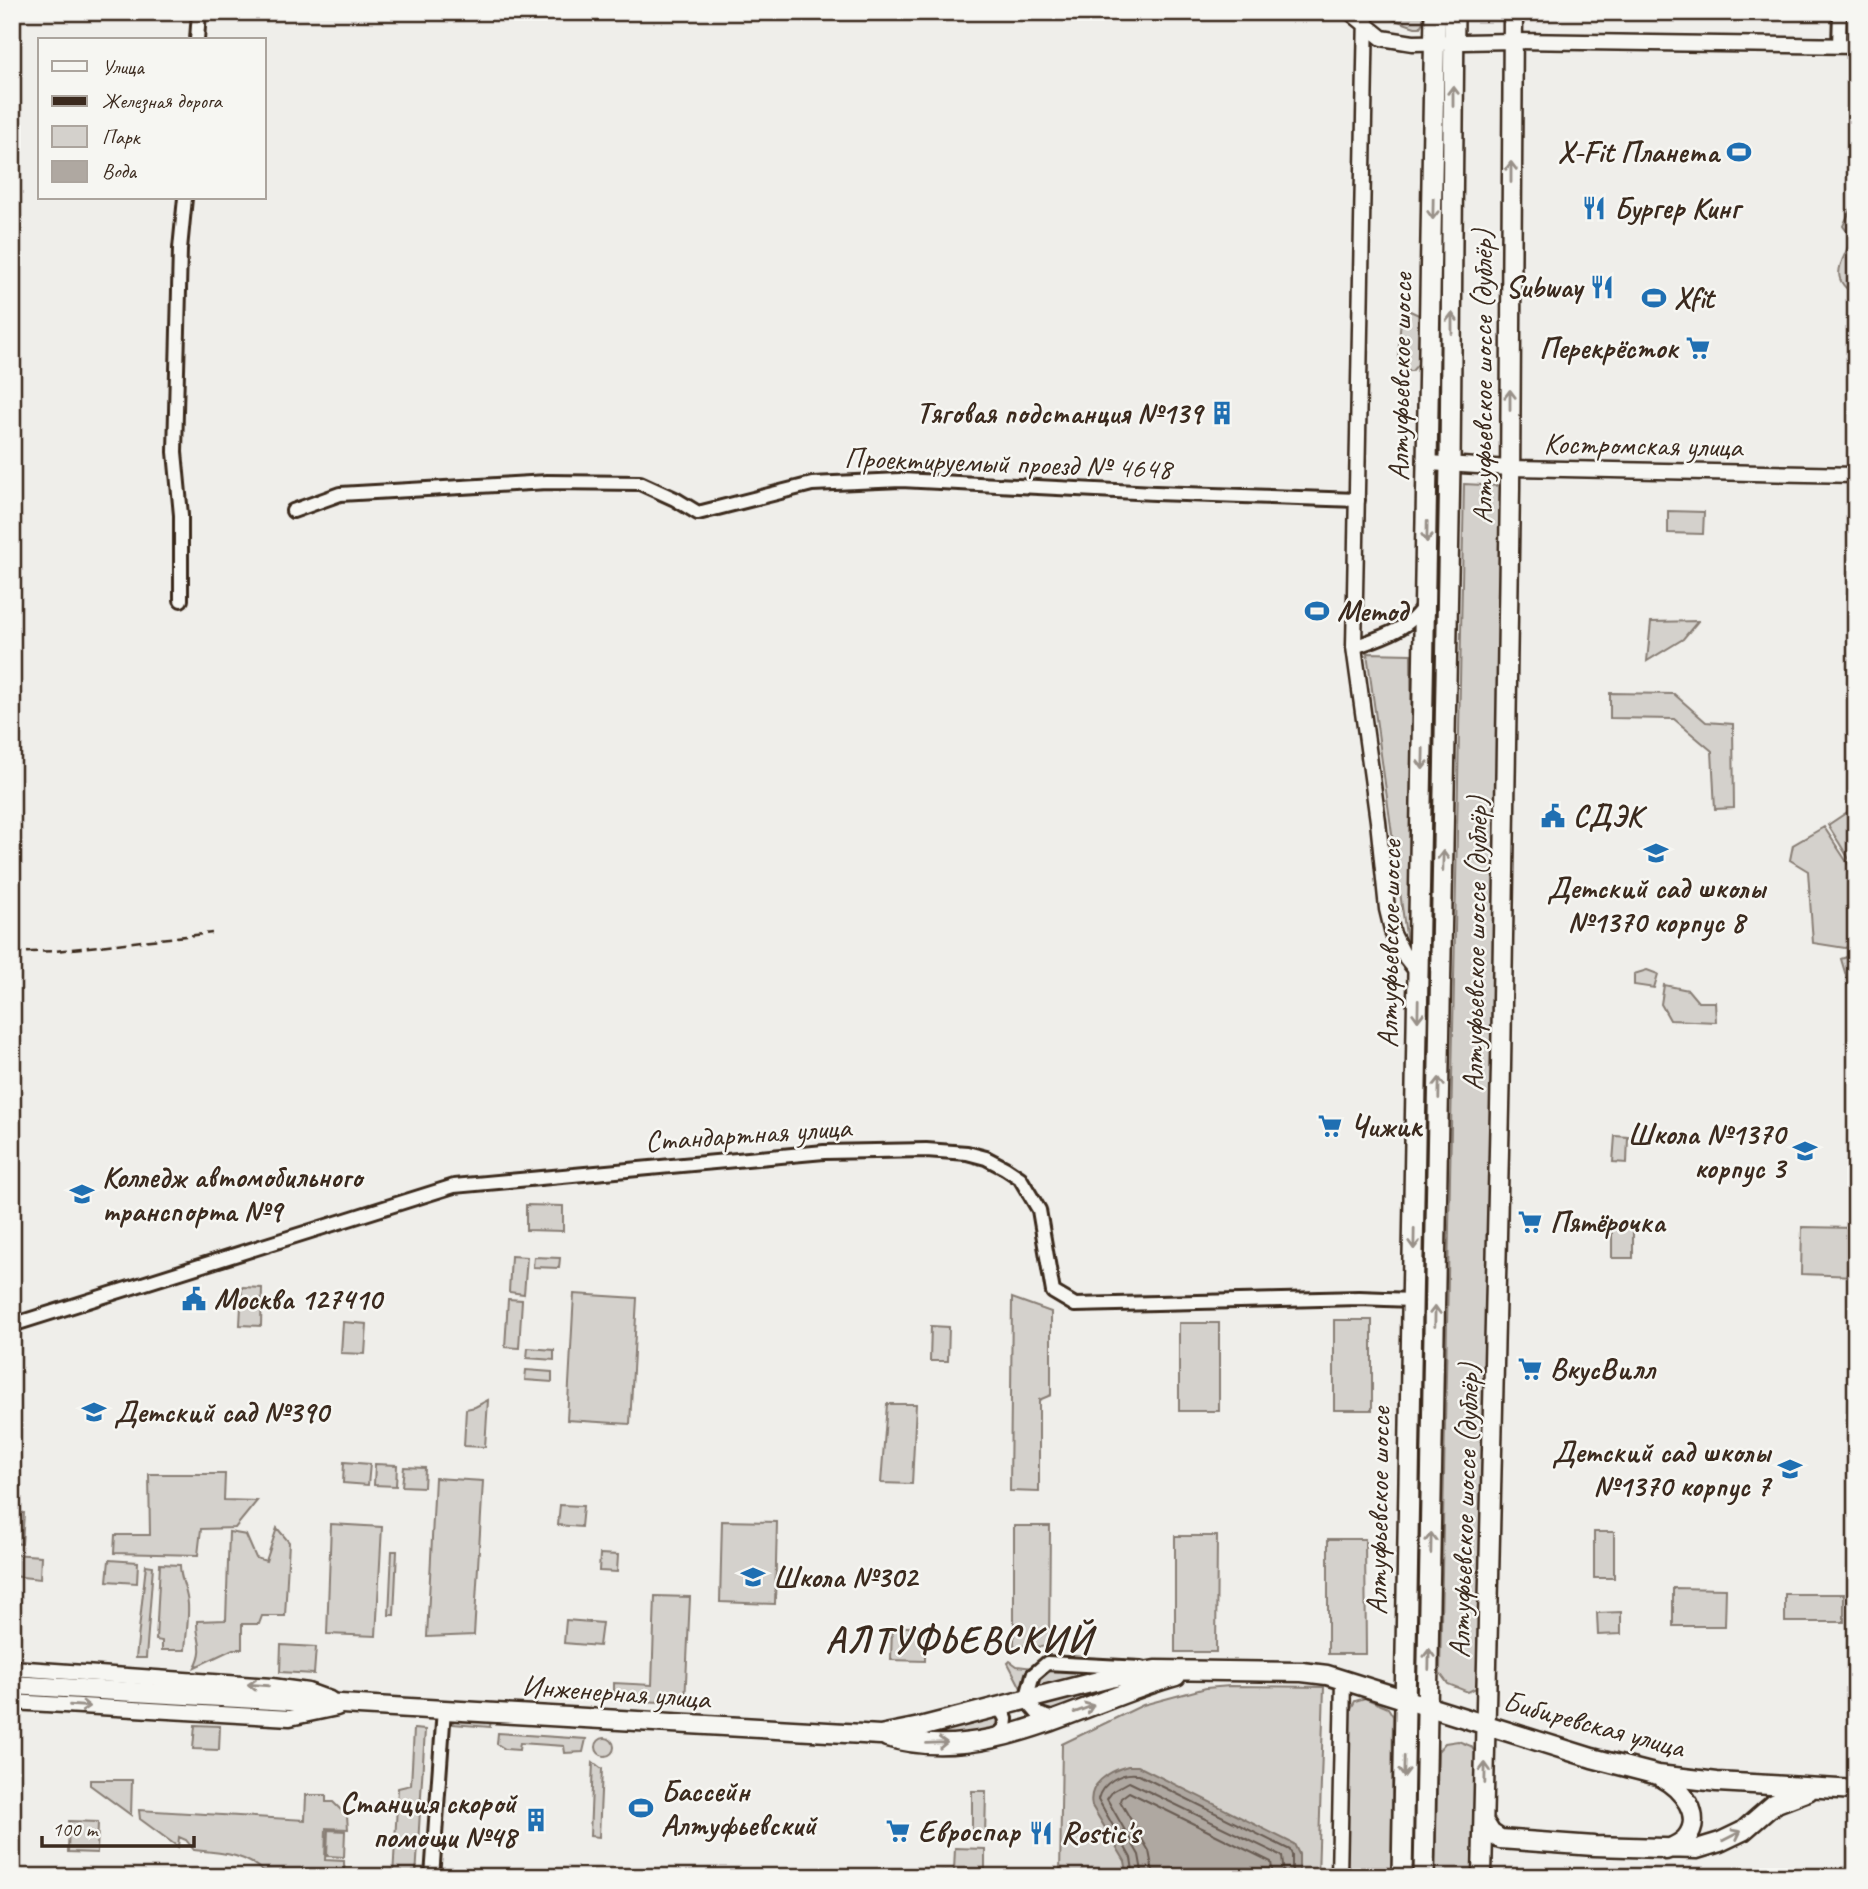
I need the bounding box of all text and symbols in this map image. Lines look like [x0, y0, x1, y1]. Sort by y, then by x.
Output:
legend [38, 38, 266, 200]
text: Улица [102, 54, 145, 80]
one-way arrow [1446, 84, 1460, 107]
text: Железная дорога [102, 88, 223, 114]
text: Парк [102, 124, 142, 150]
place label: X-Fit Планета [1558, 133, 1722, 171]
sports icon: X-Fit Планета [1725, 138, 1753, 166]
text: Вода [102, 158, 138, 184]
one-way arrow [1504, 161, 1518, 184]
place label: Бургер Кинг [1614, 189, 1744, 227]
restaurant icon: Бургер Кинг [1580, 194, 1608, 222]
one-way arrow [1426, 197, 1440, 220]
street label: Алтуфьевское шоссе (дублёр) [1463, 228, 1501, 524]
place label: Subway [1506, 268, 1585, 306]
street label: Алтуфьевское шоссе [1379, 270, 1421, 481]
restaurant icon: Subway [1588, 273, 1616, 301]
place label: Xfit [1674, 279, 1716, 317]
sports icon: Xfit [1640, 284, 1668, 312]
one-way arrow [1445, 312, 1459, 335]
place label: Перекрёсток [1539, 329, 1679, 367]
supermarket icon: Перекрёсток [1684, 334, 1712, 362]
one-way arrow [1503, 389, 1517, 412]
place label: Тяговая подстанция №139 [916, 394, 1206, 432]
building icon: Тяговая подстанция №139 [1208, 399, 1236, 427]
street label: Костромская улица [1543, 424, 1745, 466]
street label: Проектируемый проезд № 4648 [844, 438, 1175, 488]
one-way arrow [1421, 520, 1434, 543]
place label: Метод [1337, 592, 1411, 630]
sports icon: Метод [1303, 597, 1331, 625]
one-way arrow [1416, 747, 1429, 770]
street label: Алтуфьевское шоссе (дублёр) [1453, 794, 1497, 1092]
place label: СДЭК [1573, 797, 1648, 835]
public building icon: СДЭК [1539, 802, 1567, 830]
street label: Алтуфьевское шоссе [1368, 837, 1410, 1048]
school or university icon: Детский сад школы №1370 корпус 8 [1642, 839, 1670, 867]
one-way arrow [1437, 850, 1450, 873]
place label: Детский сад школы №1370 корпус 8 [1547, 869, 1767, 942]
one-way arrow [1411, 999, 1425, 1022]
one-way arrow [1433, 1077, 1446, 1100]
place label: Чижик [1350, 1107, 1423, 1145]
street label: Стандартная улица [644, 1108, 854, 1160]
supermarket icon: Чижик [1316, 1112, 1344, 1140]
place label: Школа №1370 корпус 3 [1628, 1115, 1788, 1188]
school or university icon: Школа №1370 корпус 3 [1791, 1137, 1819, 1165]
place label: Колледж автомобильного транспорта №9 [102, 1158, 365, 1230]
school or university icon: Колледж автомобильного транспорта №9 [68, 1180, 96, 1208]
place label: Пятёрочка [1550, 1203, 1667, 1241]
supermarket icon: Пятёрочка [1516, 1208, 1544, 1236]
one-way arrow [1407, 1227, 1420, 1250]
place label: Москва 127410 [214, 1280, 385, 1318]
public building icon: Москва 127410 [180, 1285, 208, 1313]
one-way arrow [1429, 1304, 1442, 1327]
place label: ВкусВилл [1550, 1350, 1657, 1388]
supermarket icon: ВкусВилл [1516, 1355, 1544, 1383]
street label: Алтуфьевское шоссе (дублёр) [1440, 1361, 1488, 1659]
place label: Детский сад №390 [114, 1393, 332, 1431]
school or university icon: Детский сад №390 [80, 1398, 108, 1426]
street label: Алтуфьевское шоссе [1357, 1404, 1399, 1615]
place label: Детский сад школы №1370 корпус 7 [1552, 1433, 1774, 1506]
school or university icon: Детский сад школы №1370 корпус 7 [1776, 1455, 1804, 1483]
one-way arrow [1424, 1532, 1438, 1555]
place label: Школа №302 [773, 1558, 920, 1596]
school or university icon: Школа №302 [739, 1563, 767, 1591]
district label: АЛТУФЬЕВСКИЙ [825, 1616, 1097, 1663]
one-way arrow [1422, 1647, 1436, 1670]
street label: Инженерная улица [521, 1666, 713, 1718]
one-way arrow [247, 1678, 270, 1691]
street label: Бибиревская улица [1499, 1682, 1691, 1767]
one-way arrow [69, 1700, 92, 1713]
one-way arrow [1072, 1701, 1094, 1714]
one-way arrow [926, 1737, 949, 1750]
one-way arrow [1397, 1755, 1411, 1778]
one-way arrow [1478, 1762, 1491, 1785]
place label: Бассейн Алтуфьевский [661, 1772, 818, 1844]
place label: Станция скорой помощи №48 [340, 1784, 519, 1856]
sports icon: Бассейн Алтуфьевский [627, 1794, 655, 1822]
scale bar [42, 1805, 194, 1849]
building icon: Станция скорой помощи №48 [522, 1806, 550, 1834]
place label: Евроспар [918, 1812, 1021, 1850]
place label: Rostic's [1061, 1814, 1143, 1852]
text: 100 m [52, 1816, 99, 1842]
supermarket icon: Евроспар [884, 1817, 912, 1845]
restaurant icon: Rostic's [1027, 1819, 1055, 1847]
one-way arrow [1721, 1829, 1742, 1843]

